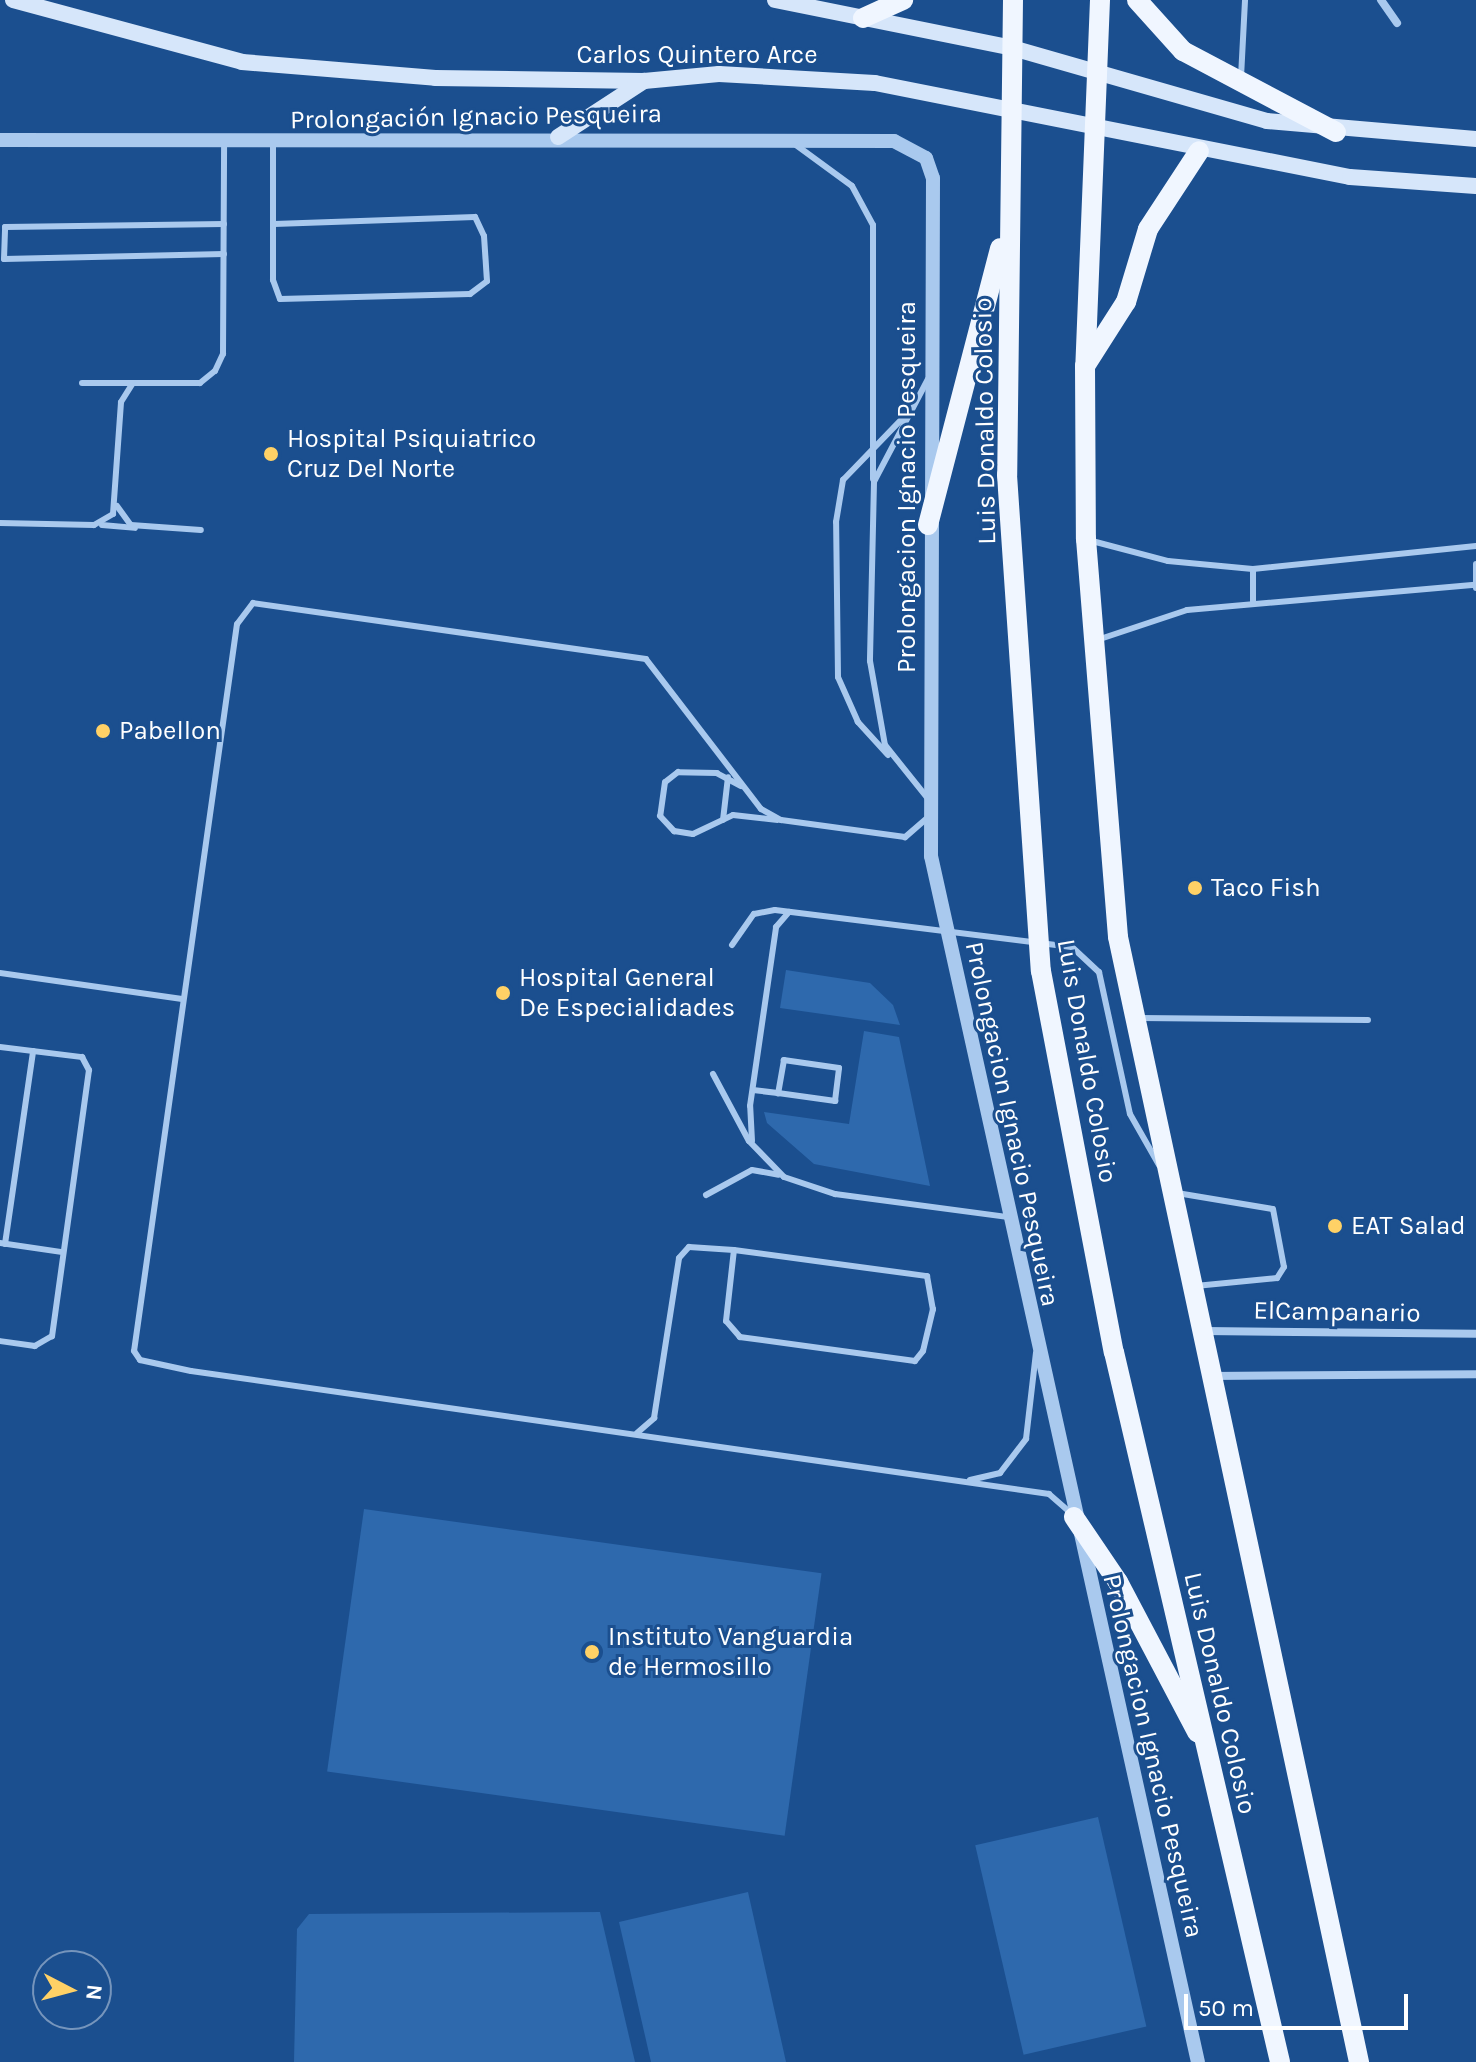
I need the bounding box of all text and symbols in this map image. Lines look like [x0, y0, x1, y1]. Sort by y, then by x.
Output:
street label: Carlos Quintero Arce [576, 39, 818, 71]
street label: Prolongación Ignacio Pesqueira [290, 98, 662, 136]
street label: Luis Donaldo Colosio [967, 297, 1003, 545]
street label: Prolongacion Ignacio Pesqueira [891, 301, 923, 673]
place label: Hospital Psiquiatrico Cruz Del Norte [287, 423, 536, 484]
marker: Hospital Psiquiatrico Cruz Del Norte [262, 445, 280, 463]
place label: Pabellon [119, 715, 221, 747]
marker: Pabellon [94, 722, 112, 740]
place label: Taco Fish [1211, 872, 1321, 904]
marker: Taco Fish [1186, 879, 1204, 897]
street label: Luis Donaldo Colosio [1050, 937, 1124, 1185]
street label: Prolongacion Ignacio Pesqueira [958, 939, 1066, 1309]
place label: Hospital General De Especialidades [519, 962, 735, 1024]
marker: Hospital General De Especialidades [494, 984, 512, 1002]
place label: EAT Salad [1351, 1210, 1466, 1242]
marker: EAT Salad [1326, 1217, 1344, 1235]
street label: ElCampanario [1253, 1295, 1421, 1329]
street label: Luis Donaldo Colosio [1177, 1569, 1263, 1817]
street label: Prolongacion Ignacio Pesqueira [1096, 1571, 1210, 1941]
place label: Instituto Vanguardia de Hermosillo [608, 1621, 853, 1682]
marker: Instituto Vanguardia de Hermosillo [583, 1643, 601, 1661]
north arrow [32, 1950, 112, 2030]
scale bar [1188, 1978, 1412, 2028]
text: N [80, 1983, 108, 2002]
text: 50 m [1198, 1994, 1254, 2022]

